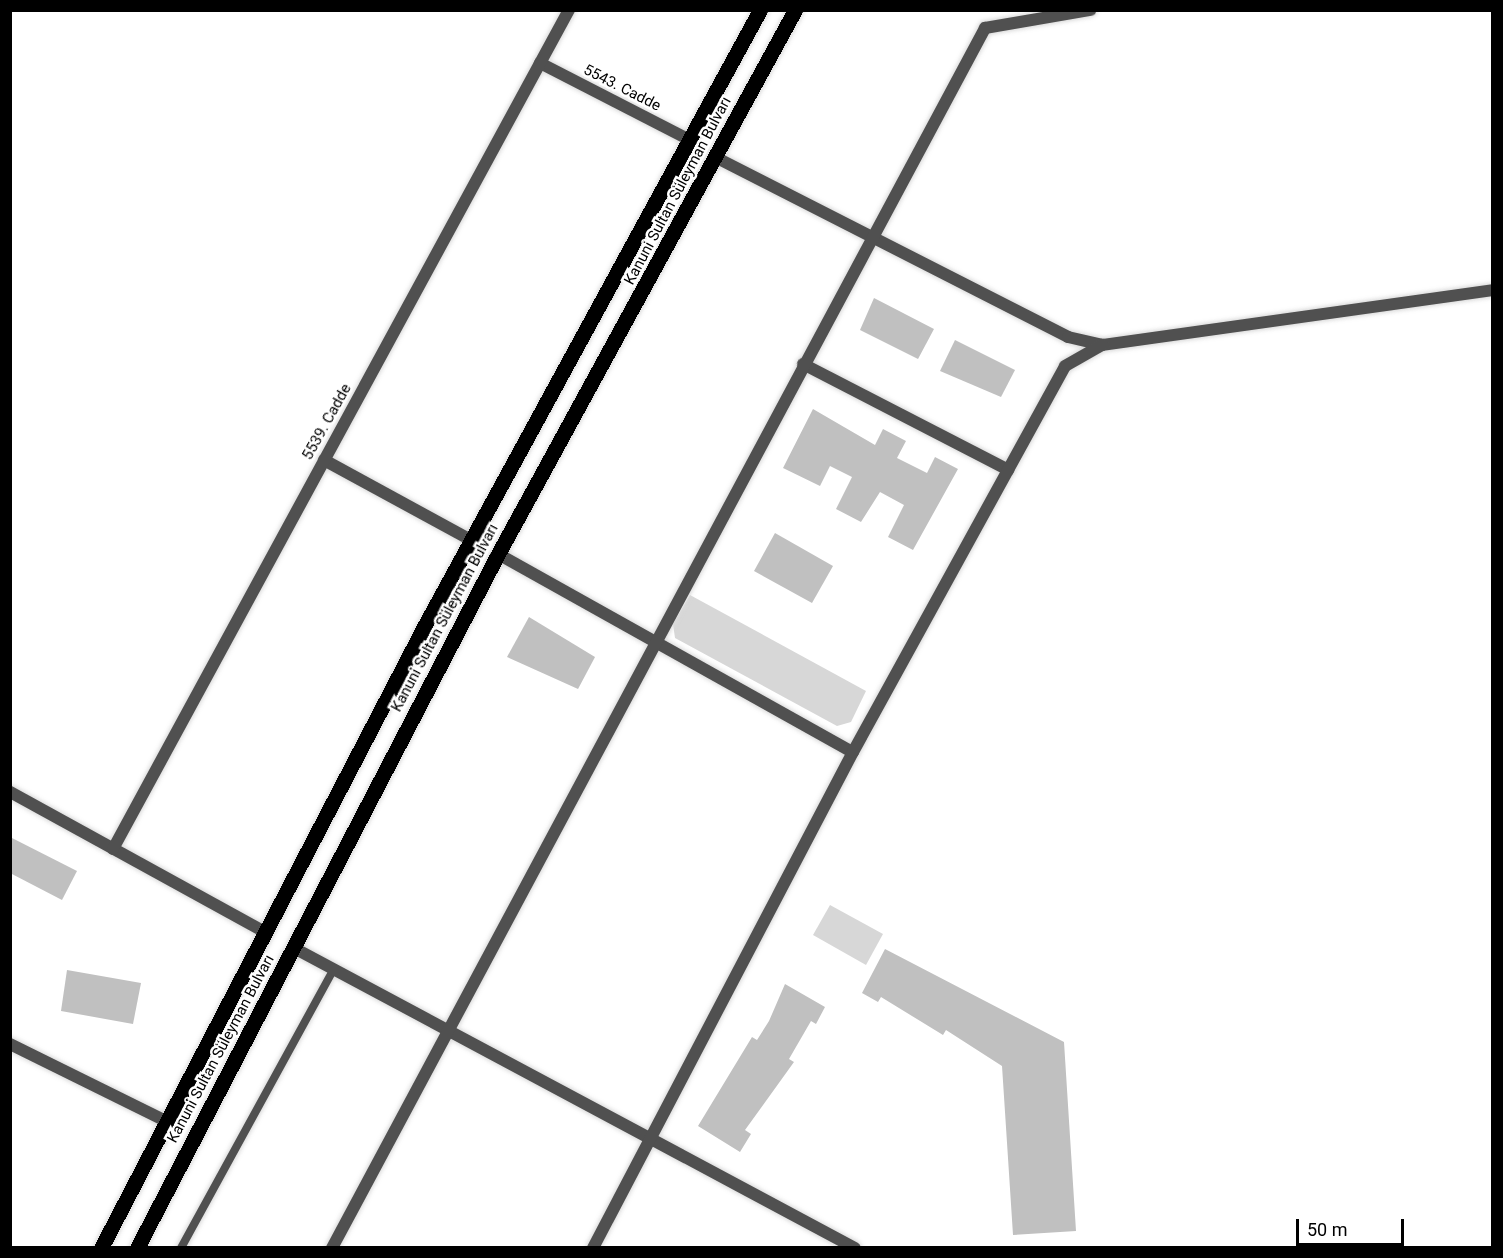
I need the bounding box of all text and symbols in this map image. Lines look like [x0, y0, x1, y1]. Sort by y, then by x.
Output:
street label: 5543. Cadde [580, 61, 664, 115]
street label: Kanuni Sultan Süleyman Bulvarı [621, 94, 735, 288]
street label: 5539. Cadde [299, 381, 355, 463]
street label: Kanuni Sultan Süleyman Bulvarı [388, 521, 502, 715]
street label: Kanuni Sultan Süleyman Bulvarı [164, 952, 278, 1146]
scale bar [1299, 1207, 1407, 1245]
text: 50 m [1307, 1219, 1347, 1240]

